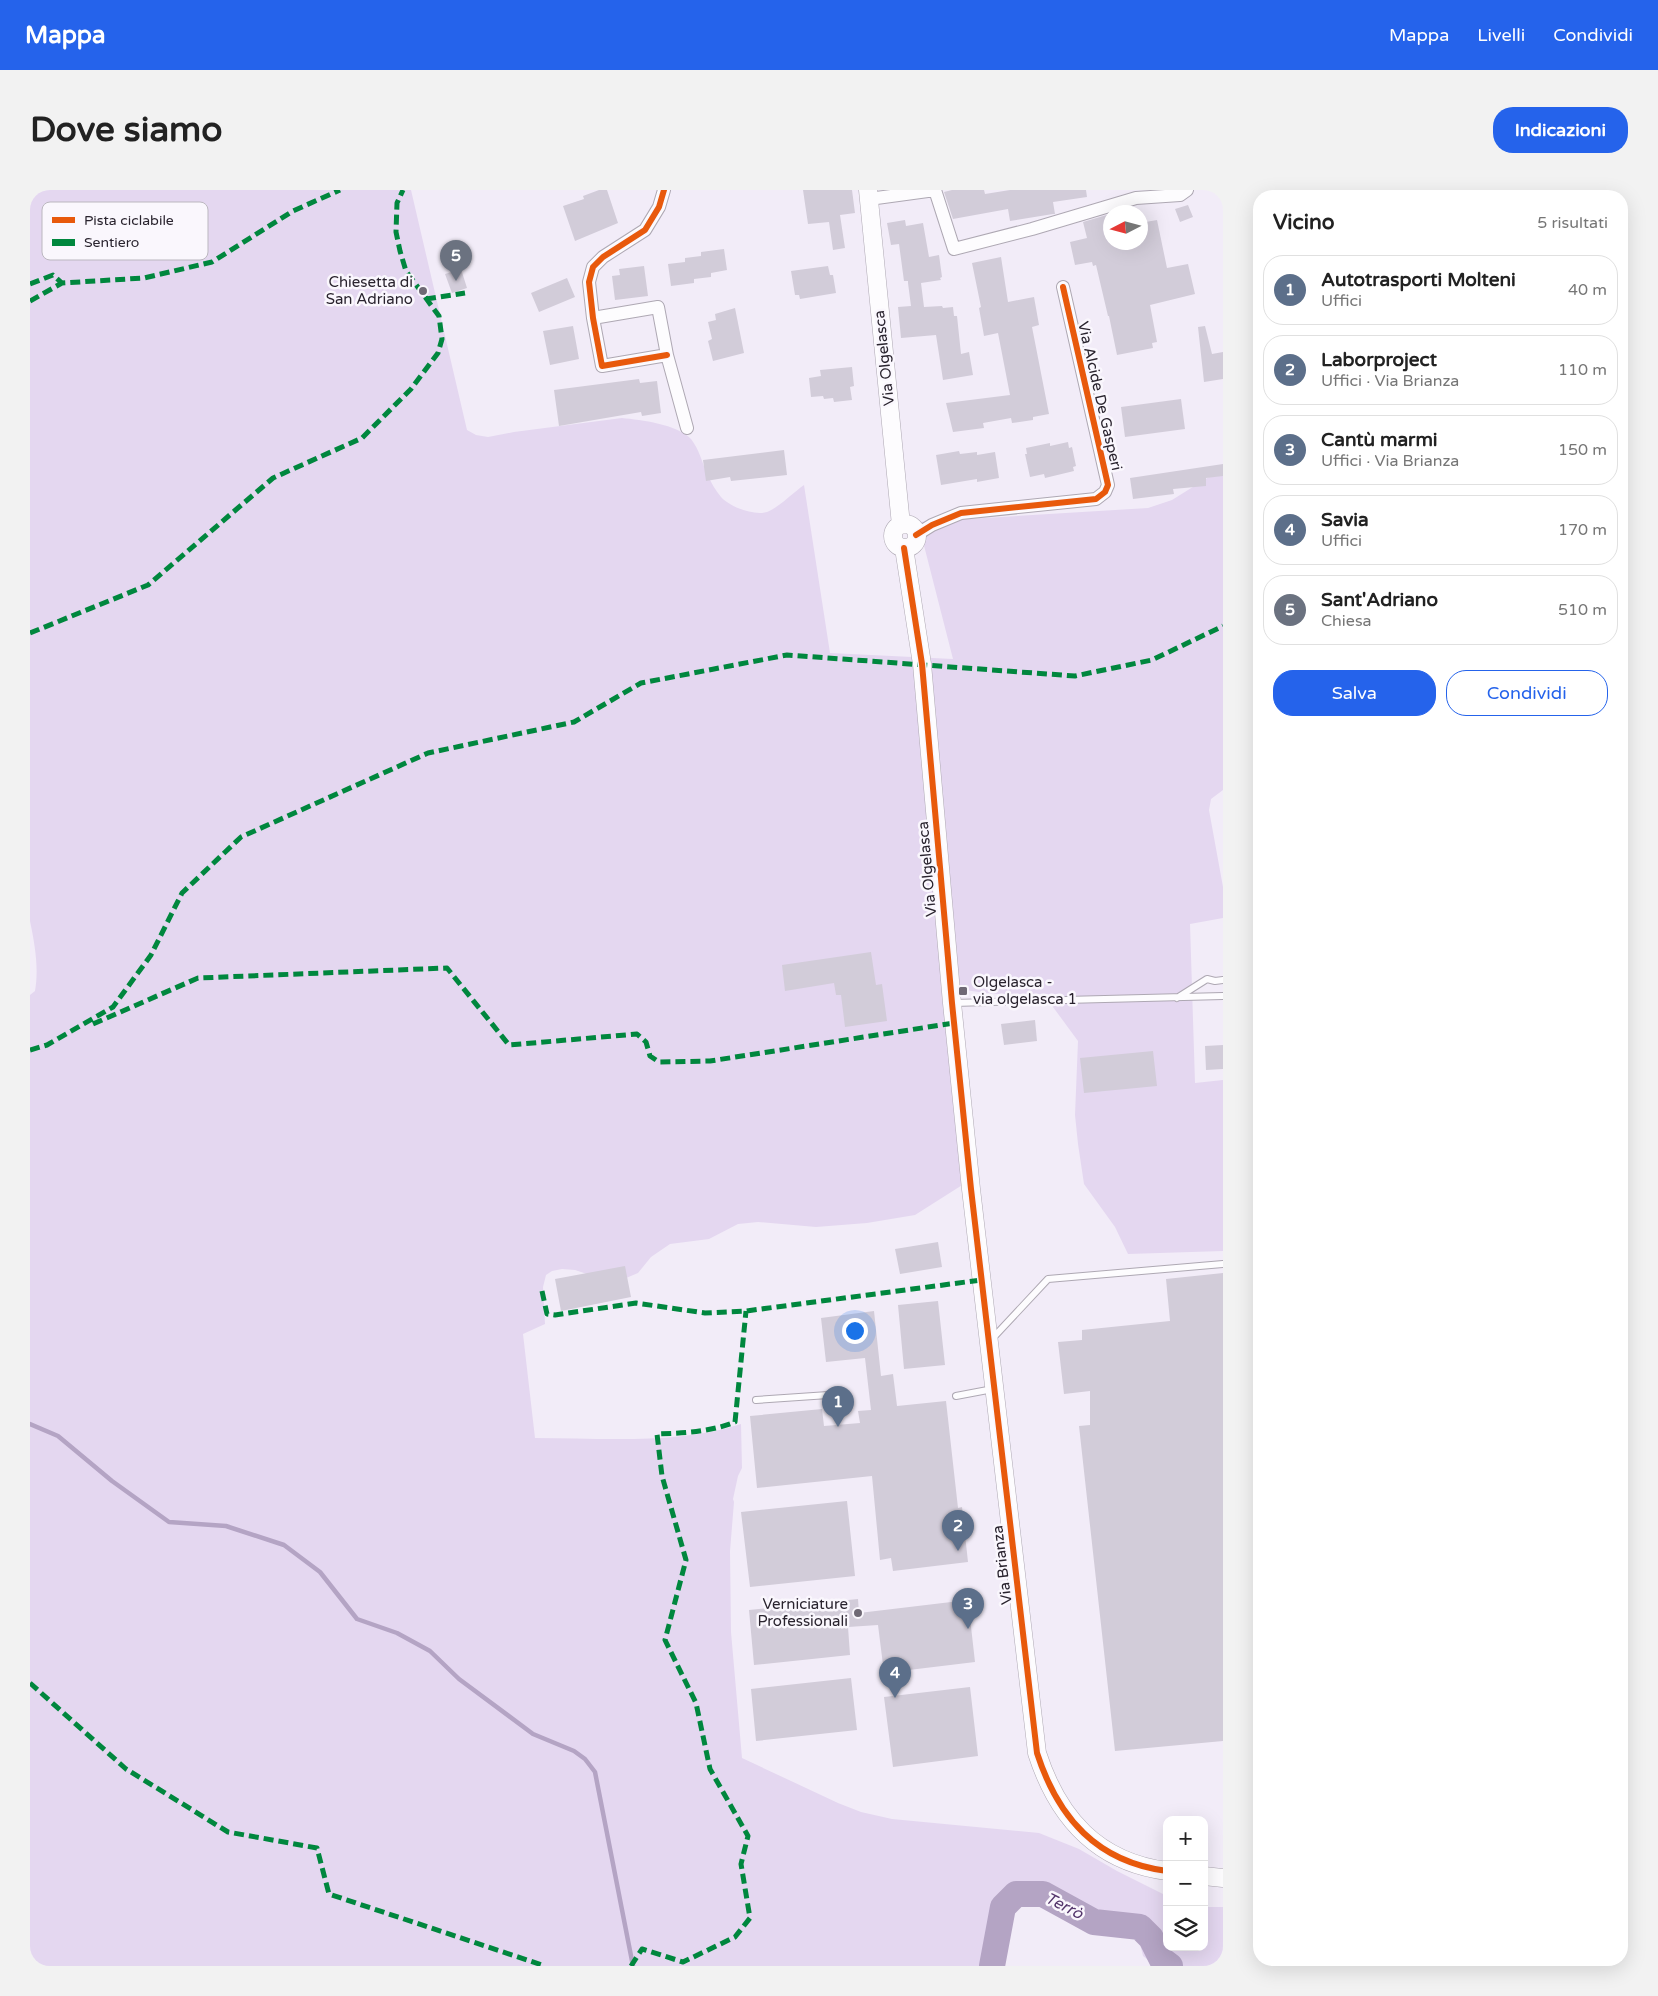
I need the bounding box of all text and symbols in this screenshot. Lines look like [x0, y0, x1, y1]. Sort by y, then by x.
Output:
text: Mappa [25, 21, 105, 50]
text: Mappa [1389, 24, 1449, 46]
text: Livelli [1477, 24, 1525, 46]
text: Condividi [1553, 24, 1633, 46]
button: Indicazioni [1493, 107, 1628, 153]
text: Dove siamo [30, 109, 222, 151]
legend [42, 202, 208, 260]
north arrow [1103, 205, 1148, 250]
text: Vicino [1273, 210, 1335, 235]
text: Pista ciclabile [84, 212, 174, 229]
text: 5 risultati [1537, 213, 1608, 233]
text: Sentiero [84, 234, 139, 251]
pin: 5 [440, 240, 472, 281]
text: Autotrasporti Molteni [1321, 269, 1516, 291]
place label: Chiesetta di San Adriano [326, 273, 413, 308]
text: 1 [1285, 280, 1295, 300]
text: 40 m [1568, 280, 1607, 300]
marker: Chiesetta di San Adriano [417, 285, 429, 297]
text: Uffici [1321, 291, 1362, 311]
street label: Via Olgelasca [870, 309, 898, 407]
street label: Via Alcide De Gasperi [1074, 320, 1126, 472]
text: Laborproject [1321, 349, 1437, 371]
text: 2 [1285, 360, 1295, 380]
text: 110 m [1558, 360, 1607, 380]
text: Uffici · Via Brianza [1321, 371, 1459, 391]
text: Cantù marmi [1321, 429, 1438, 451]
text: 3 [1285, 440, 1295, 460]
text: 150 m [1558, 440, 1607, 460]
text: Uffici · Via Brianza [1321, 451, 1459, 471]
text: Savia [1321, 509, 1369, 531]
text: 4 [1285, 520, 1295, 540]
text: 170 m [1558, 520, 1607, 540]
text: Uffici [1321, 531, 1362, 551]
text: Sant'Adriano [1321, 589, 1438, 611]
text: 5 [1285, 600, 1295, 620]
text: 510 m [1558, 600, 1607, 620]
text: Chiesa [1321, 611, 1372, 631]
button: Salva [1273, 670, 1436, 716]
button: Condividi [1446, 670, 1608, 716]
street label: Via Olgelasca [914, 820, 940, 918]
place label: Olgelasca - via olgelasca 1 [973, 973, 1077, 1008]
marker: Olgelasca - via olgelasca 1 [957, 985, 969, 997]
your location [842, 1318, 868, 1344]
pin: 1 [822, 1386, 854, 1427]
pin: 2 [942, 1510, 974, 1551]
street label: Via Brianza [988, 1524, 1016, 1606]
pin: 3 [952, 1588, 984, 1629]
place label: Verniciature Professionali [757, 1595, 848, 1630]
marker: Verniciature Professionali [852, 1607, 864, 1619]
pin: 4 [879, 1657, 911, 1698]
map controls [1163, 1816, 1208, 1951]
button: + [1163, 1816, 1208, 1861]
button: − [1163, 1861, 1208, 1906]
water label: Terrò [1042, 1888, 1087, 1924]
button: layers [1163, 1906, 1208, 1951]

